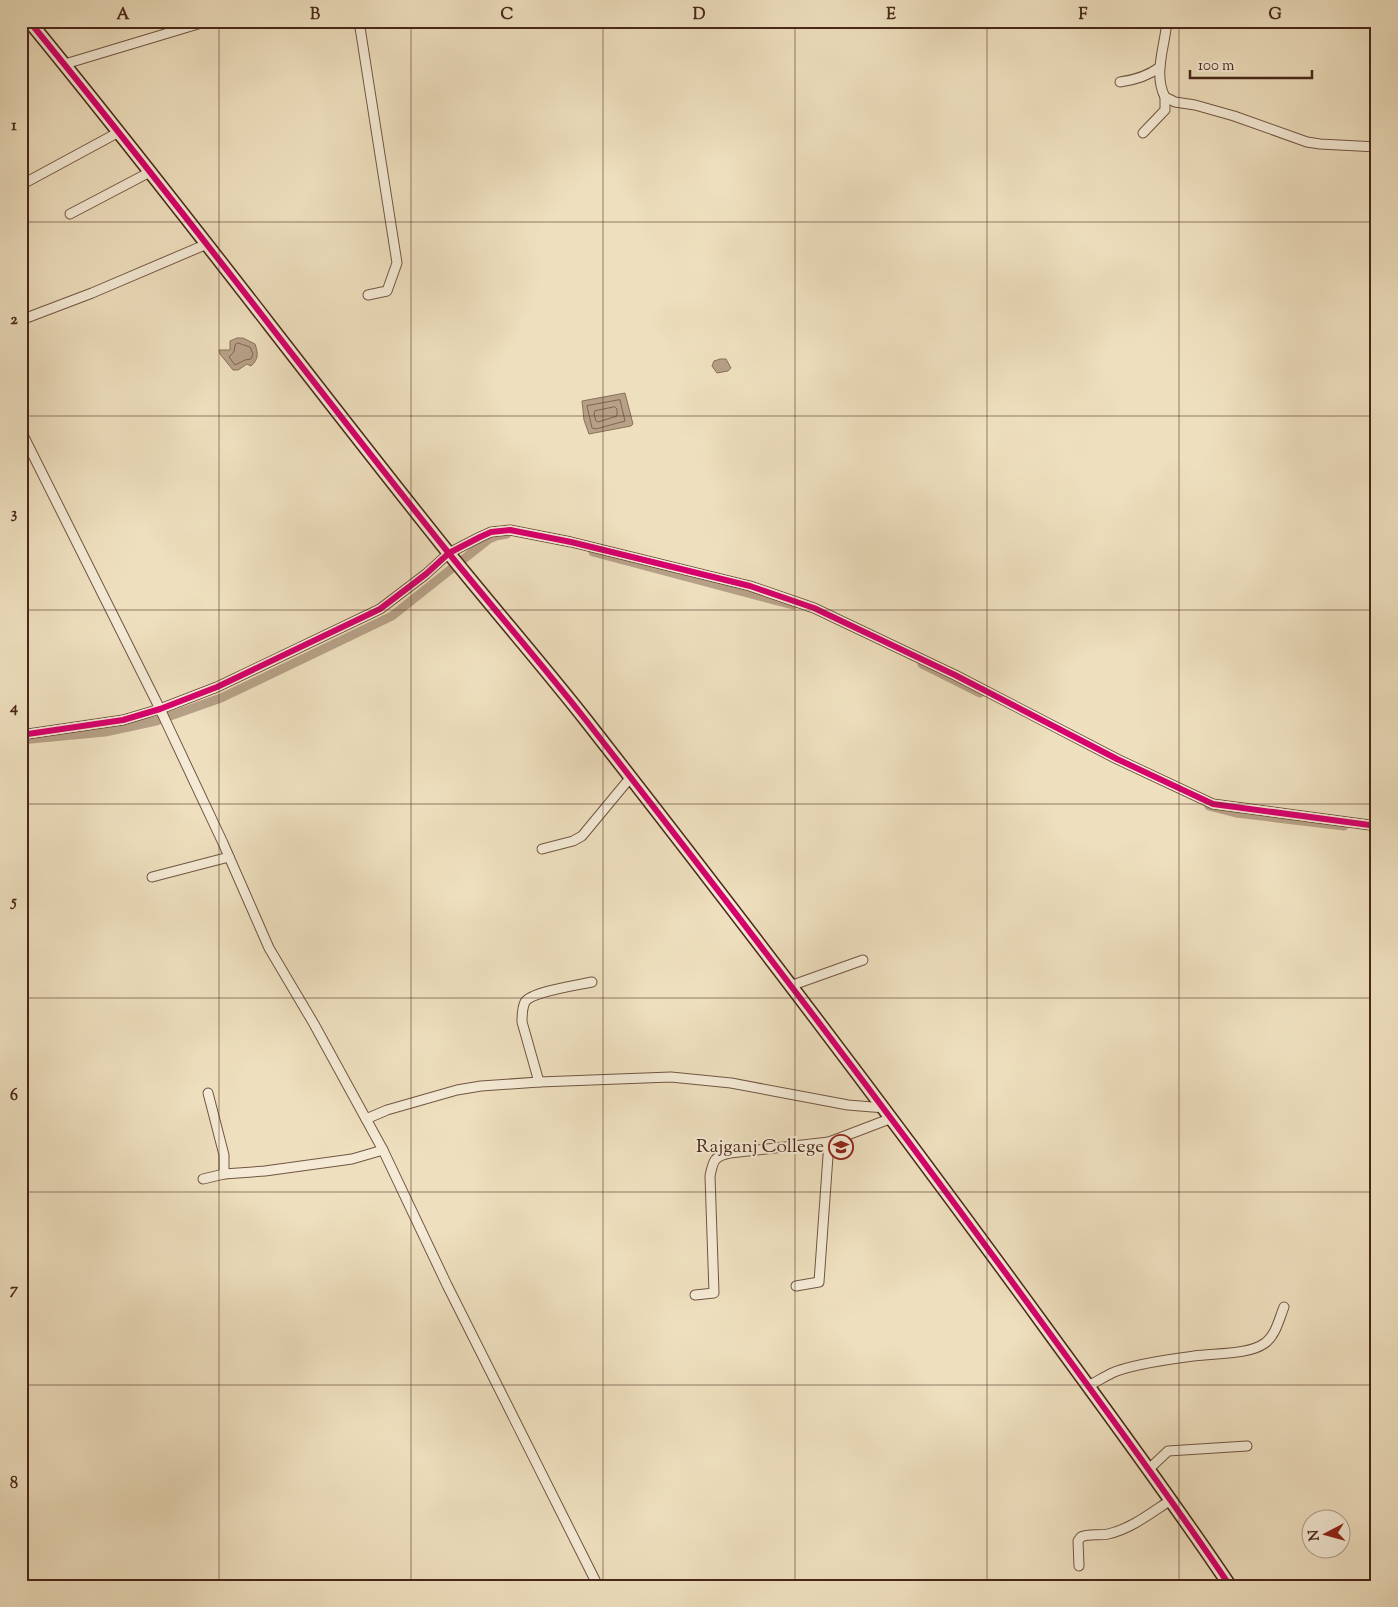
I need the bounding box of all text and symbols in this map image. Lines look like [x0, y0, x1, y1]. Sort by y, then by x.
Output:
text: A [117, 4, 130, 27]
text: B [310, 4, 320, 27]
text: C [501, 4, 514, 27]
text: D [693, 4, 706, 27]
text: E [886, 4, 896, 27]
text: F [1079, 4, 1088, 27]
text: G [1268, 4, 1282, 27]
scale bar [1190, 48, 1313, 80]
text: 100 m [1198, 56, 1235, 77]
text: 1 [11, 115, 17, 138]
text: 2 [10, 309, 18, 332]
text: 3 [11, 503, 18, 526]
text: 4 [9, 697, 18, 720]
text: 5 [9, 891, 17, 914]
text: 6 [10, 1085, 18, 1108]
place label: Rajganj College [696, 1134, 824, 1161]
school or university icon: Rajganj College [828, 1134, 854, 1160]
text: 7 [10, 1279, 19, 1302]
text: 8 [10, 1473, 18, 1496]
north arrow [1300, 1510, 1350, 1560]
text: N [1305, 1529, 1326, 1542]

